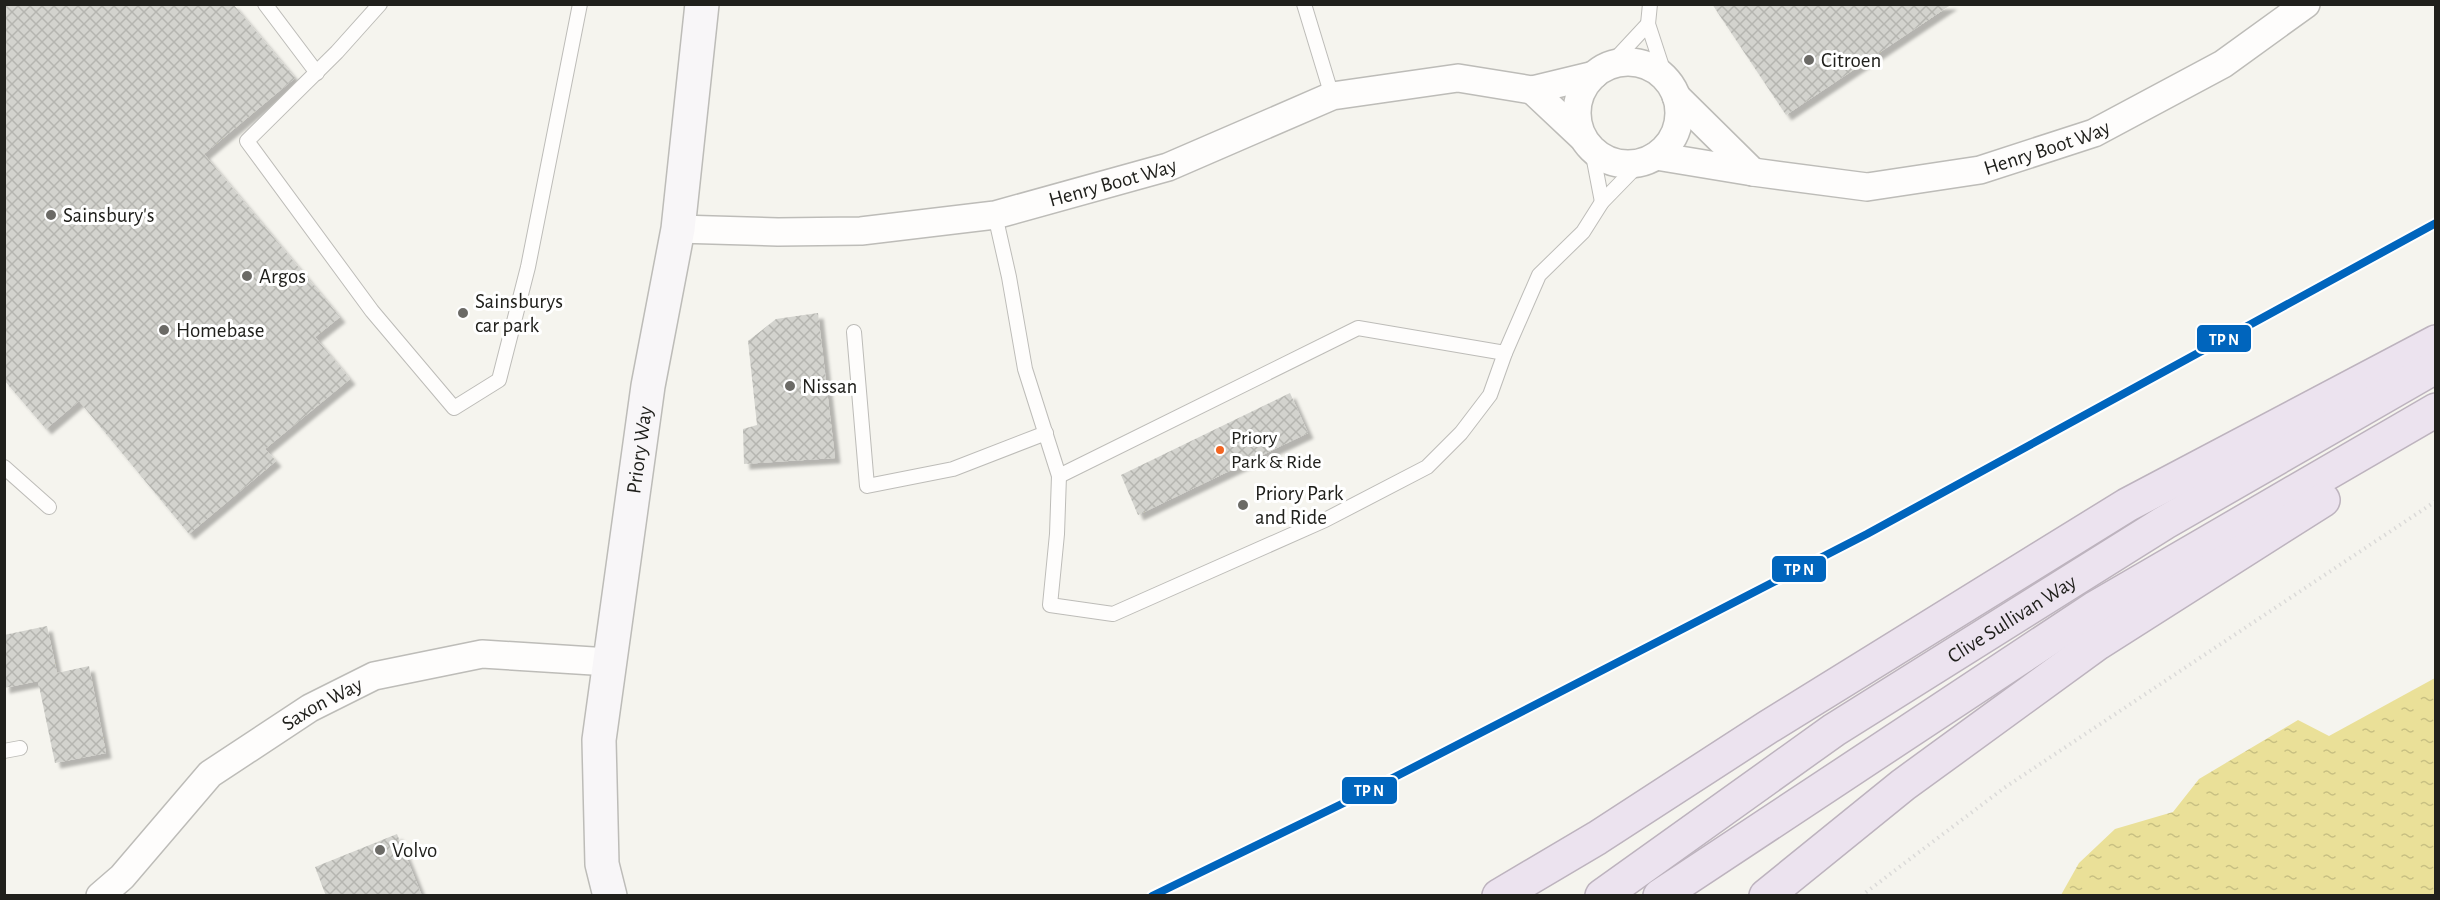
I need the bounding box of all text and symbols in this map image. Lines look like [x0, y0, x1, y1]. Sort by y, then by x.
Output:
place label: Citroen [1821, 50, 1881, 71]
marker: Citroen [1802, 53, 1816, 67]
street label: Henry Boot Way [1981, 116, 2113, 179]
street label: Henry Boot Way [1046, 154, 1180, 210]
place label: Sainsbury's [63, 205, 154, 226]
marker: Sainsbury's [44, 208, 58, 222]
place label: Argos [259, 266, 306, 287]
marker: Argos [240, 269, 254, 283]
place label: Sainsburys car park [475, 291, 563, 336]
marker: Sainsburys car park [456, 306, 470, 320]
place label: Homebase [176, 320, 264, 341]
marker: Homebase [157, 323, 171, 337]
line badge: TP N [2196, 324, 2252, 353]
text: TP N [2209, 332, 2239, 348]
place label: Nissan [802, 376, 857, 397]
marker: Nissan [783, 379, 797, 393]
street label: Priory Way [623, 405, 656, 495]
place label: Priory Park & Ride [1231, 428, 1322, 472]
marker: Priory Park & Ride [1214, 444, 1226, 456]
place label: Priory Park and Ride [1255, 483, 1344, 528]
marker: Priory Park and Ride [1236, 498, 1250, 512]
line badge: TP N [1771, 555, 1827, 583]
text: TP N [1784, 562, 1814, 578]
street label: Clive Sullivan Way [1944, 570, 2080, 667]
street label: Saxon Way [278, 673, 366, 734]
line badge: TP N [1341, 776, 1398, 805]
text: TP N [1354, 783, 1384, 799]
place label: Volvo [392, 840, 437, 861]
marker: Volvo [373, 843, 387, 857]

